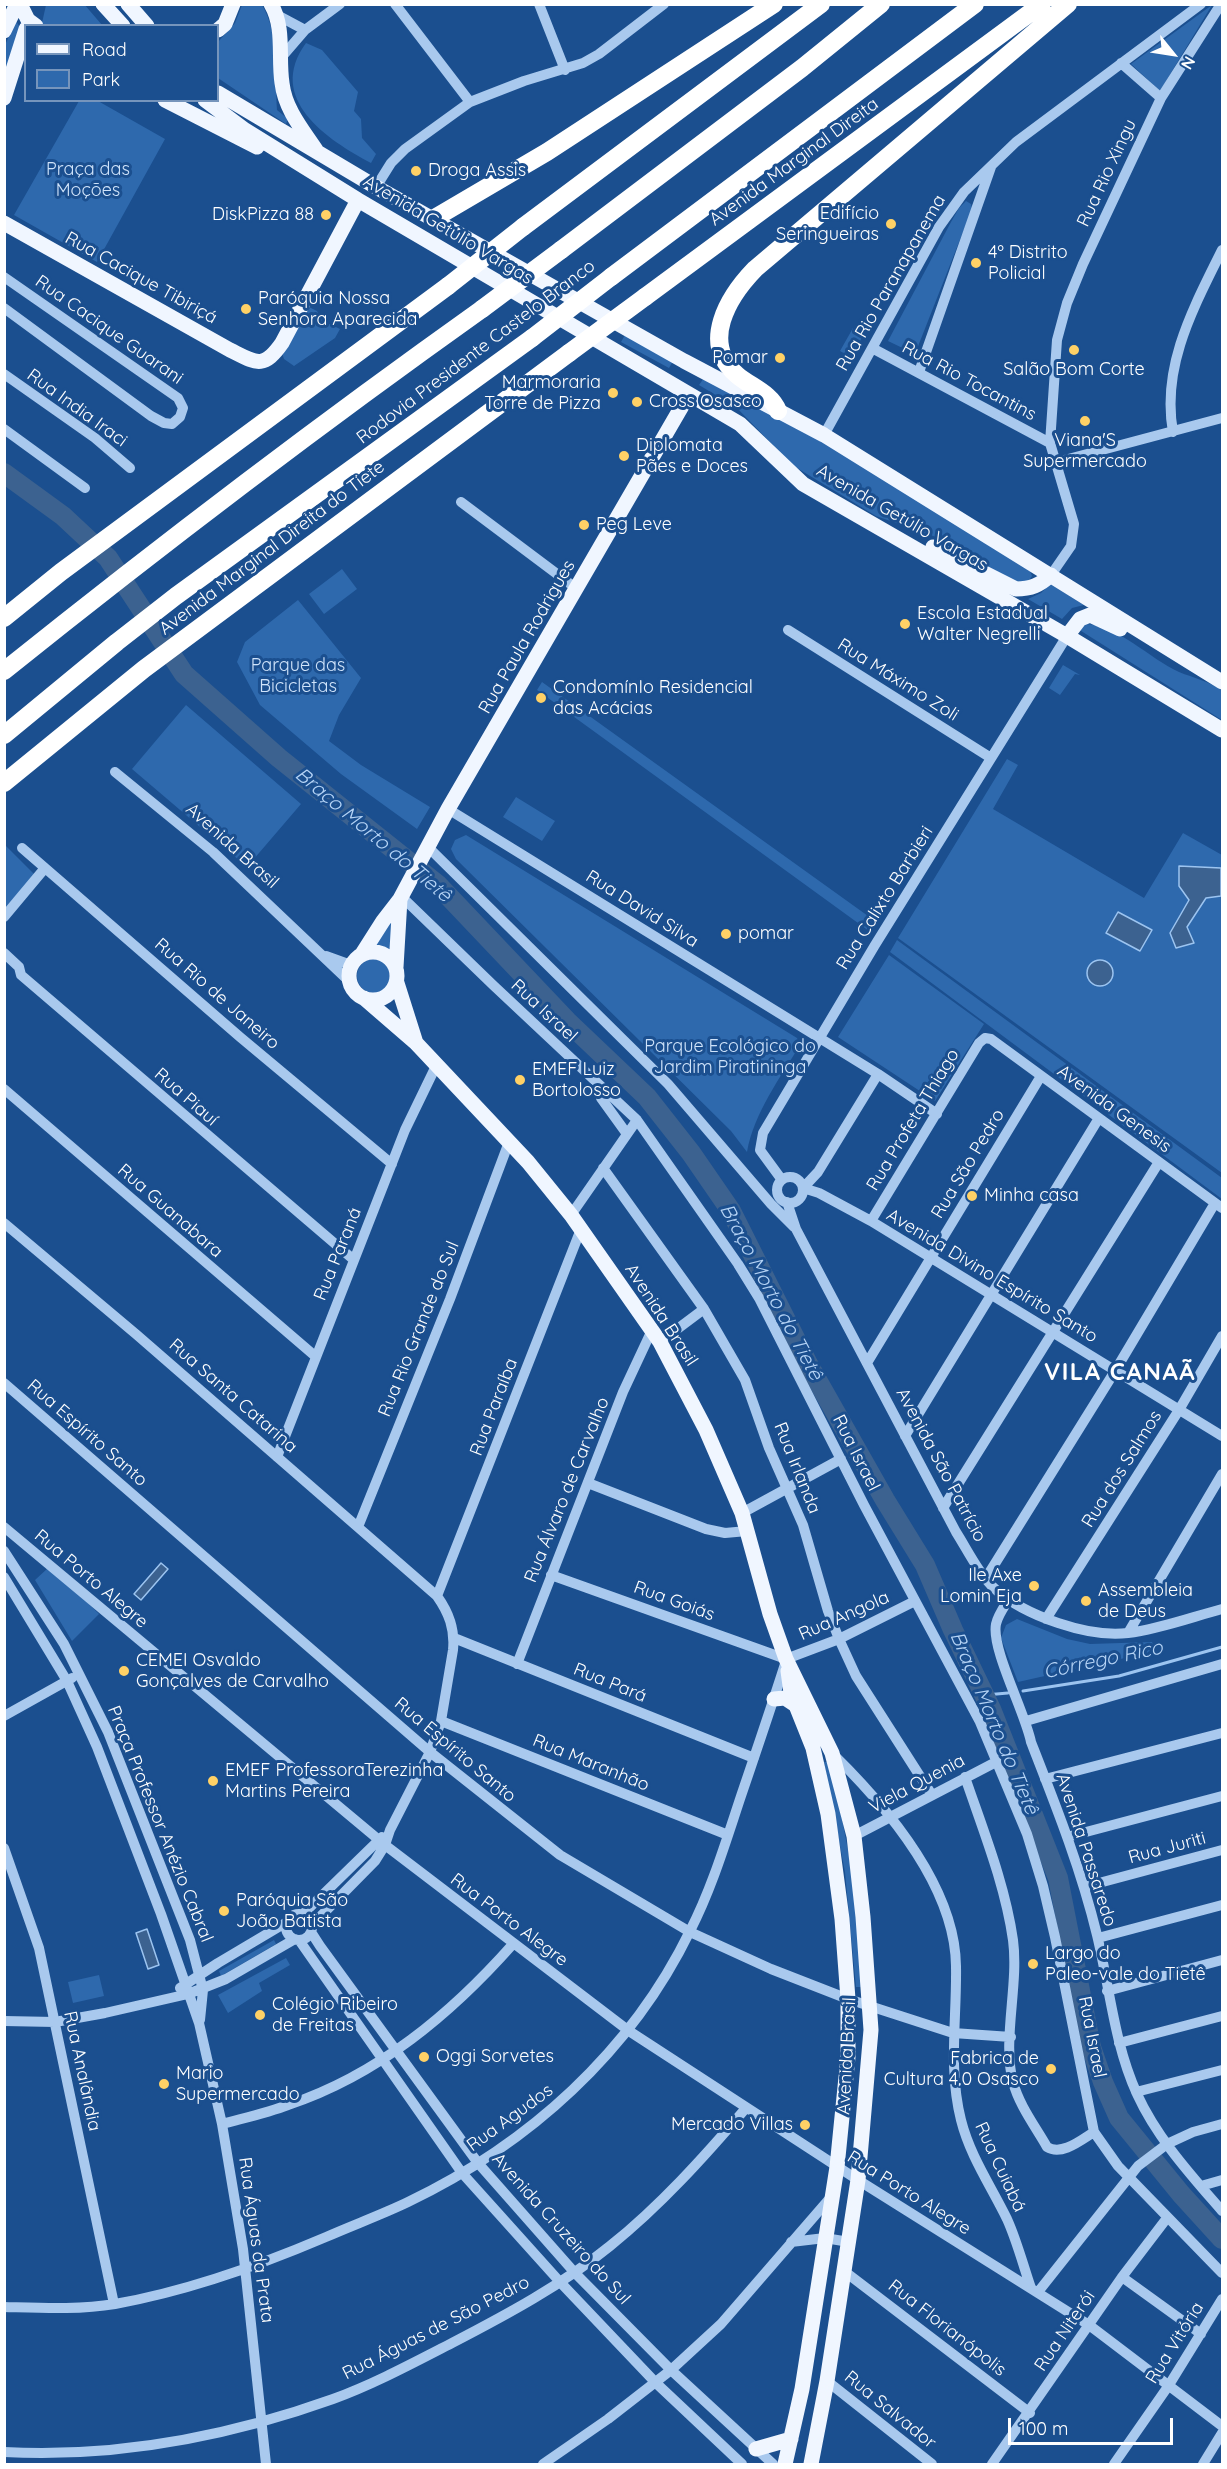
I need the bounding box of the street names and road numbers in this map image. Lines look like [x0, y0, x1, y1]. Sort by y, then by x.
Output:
street label: Avenida Marginal Direita [705, 93, 883, 231]
street label: Rua Rio Xingu [1073, 116, 1141, 230]
street label: Avenida Getúlio Vargas [359, 171, 537, 289]
street label: Rua Rio Paranapanema [832, 191, 950, 375]
street label: Rua Cacique Tibiriçá [61, 227, 221, 329]
street label: Rodovia Presidente Castelo Branco [352, 255, 600, 449]
street label: Rua Cacique Guarani [31, 271, 187, 389]
street label: Rua Rio Tocantins [898, 337, 1040, 425]
street label: Rua India Iraci [23, 364, 131, 452]
street label: Avenida Marginal Direita do Tiete [155, 456, 389, 640]
street label: Avenida Getúlio Vargas [812, 460, 992, 576]
street label: Rua Paula Rodrigues [474, 556, 580, 718]
street label: Rua Máximo Zoli [833, 634, 963, 726]
street label: Avenida Brasil [181, 799, 283, 893]
street label: Rua Calixto Barbieri [832, 822, 938, 974]
street label: Rua David Silva [582, 866, 702, 952]
street label: Rua Rio de Janeiro [150, 934, 284, 1054]
street label: Rua Israel [506, 975, 582, 1047]
street label: Rua Profeta Thiago [862, 1045, 964, 1195]
street label: Avenida Genesis [1053, 1060, 1175, 1158]
street label: Rua Piauí [150, 1063, 222, 1131]
street label: Rua São Pedro [927, 1105, 1009, 1223]
street label: Rua Guanabara [113, 1159, 227, 1263]
street label: Rua Paraná [310, 1204, 366, 1304]
street label: Avenida Divino Espírito Santo [883, 1204, 1101, 1348]
street label: Rua Rio Grande do Sul [374, 1238, 464, 1420]
street label: Avenida Brasil [620, 1260, 702, 1370]
street label: Rua Santa Catarina [164, 1334, 302, 1458]
street label: Rua Paraíba [466, 1355, 522, 1459]
street label: Rua Espírito Santo [22, 1375, 152, 1491]
street label: Avenida São Patrício [891, 1384, 991, 1546]
street label: Rua Álvaro de Carvalho [520, 1394, 614, 1586]
street label: Rua dos Salmos [1077, 1406, 1167, 1532]
street label: Rua Israel [828, 1411, 884, 1495]
street label: Rua Irlanda [769, 1419, 825, 1517]
street label: Rua Porto Alegre [30, 1525, 152, 1633]
street label: Rua Goiás [631, 1576, 717, 1626]
street label: Rua Angola [795, 1586, 893, 1646]
street label: Rua Pará [570, 1659, 650, 1707]
street label: Rua Espírito Santo [390, 1693, 520, 1807]
street label: Praça Professor Anézio Cabral [103, 1703, 217, 1945]
street label: Rua Maranhão [530, 1730, 652, 1796]
street label: Viela Quenia [865, 1750, 969, 1818]
street label: Avenida Passaredo [1051, 1771, 1121, 1929]
street label: Rua Juriti [1126, 1827, 1208, 1869]
street label: Rua Porto Alegre [446, 1869, 572, 1971]
street label: Rua Israel [1073, 1994, 1111, 2080]
street label: Avenida Brasil [833, 1997, 861, 2115]
street label: Rua Analândia [59, 2009, 105, 2133]
street label: Rua Agudos [463, 2080, 557, 2156]
street label: Rua Cuiabá [970, 2119, 1030, 2215]
street label: Rua Porto Alegre [843, 2146, 975, 2240]
street label: Avenida Cruzeiro do Sul [487, 2149, 635, 2309]
street label: Rua Águas da Prata [234, 2156, 278, 2324]
street label: Rua Águas de São Pedro [339, 2271, 533, 2385]
street label: Rua Florianópolis [884, 2275, 1010, 2381]
street label: Rua Niterói [1030, 2287, 1100, 2375]
street label: Rua Vitória [1141, 2298, 1209, 2388]
street label: Rua Salvador [840, 2366, 940, 2454]

